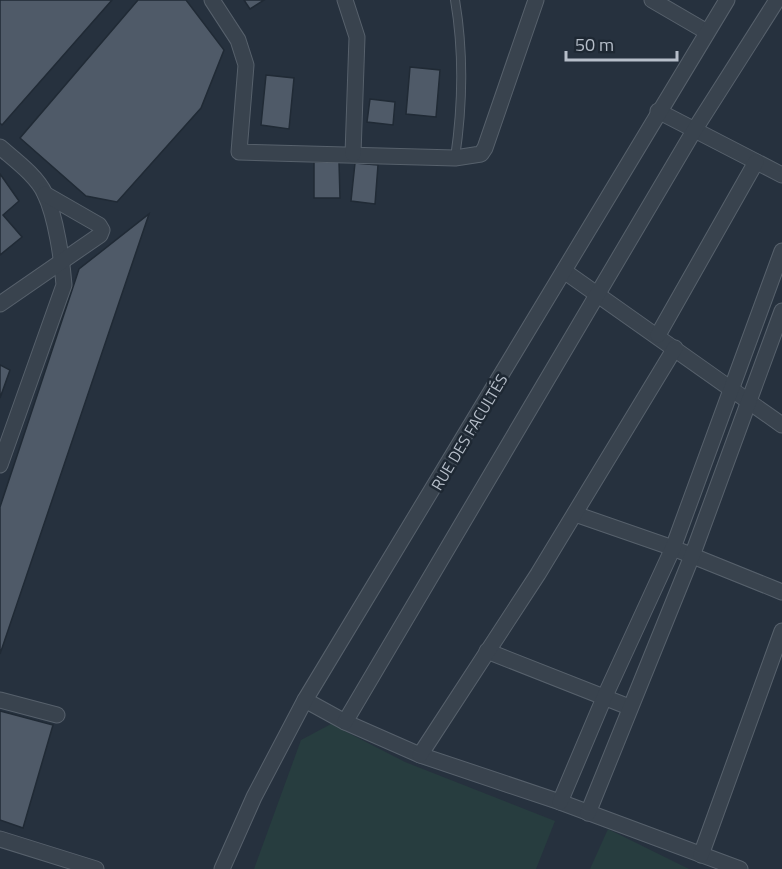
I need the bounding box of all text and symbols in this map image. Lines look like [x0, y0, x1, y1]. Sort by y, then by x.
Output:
scale bar [566, 24, 677, 62]
text: 50 m [575, 31, 614, 58]
street label: RUE DES FACULTÉS [425, 369, 513, 495]

